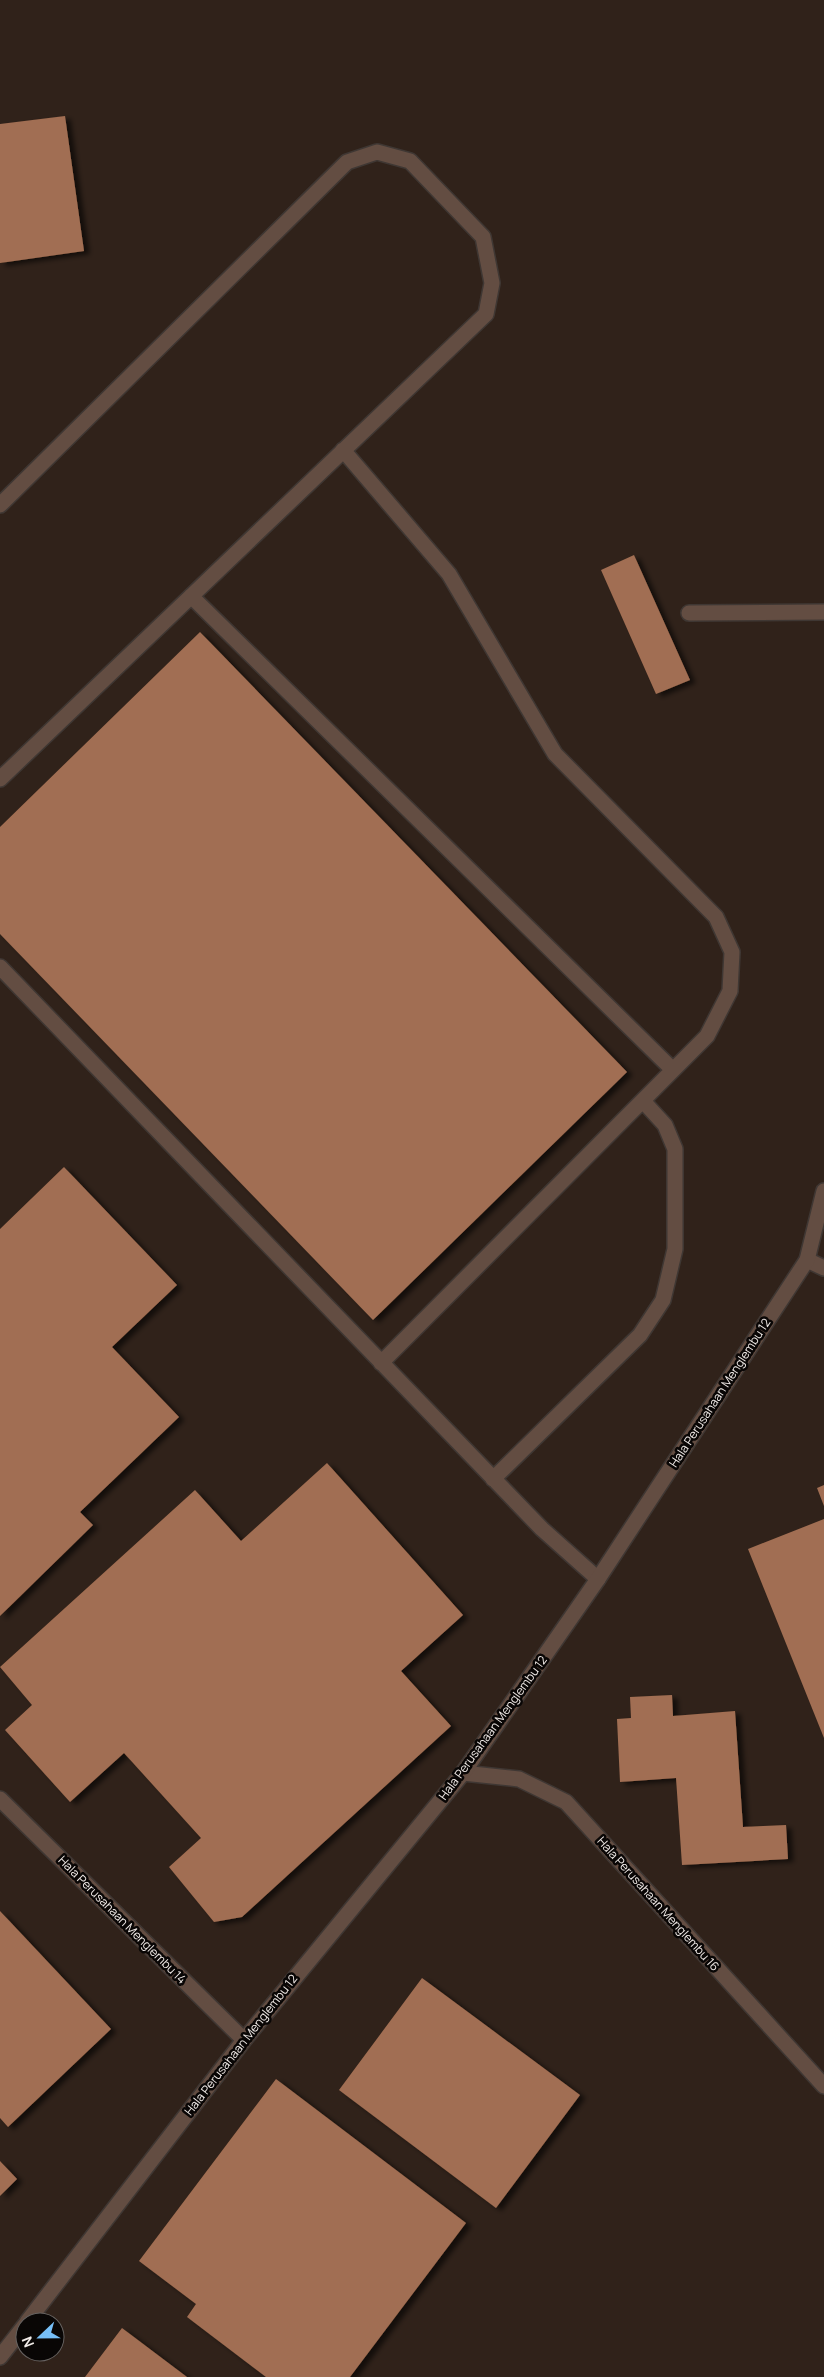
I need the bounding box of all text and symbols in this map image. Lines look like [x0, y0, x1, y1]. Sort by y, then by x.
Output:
street label: Hala Perusahaan Menglembu 12 [665, 1315, 774, 1471]
street label: Hala Perusahaan Menglembu 12 [434, 1652, 551, 1803]
street label: Hala Perusahaan Menglembu 16 [593, 1833, 723, 1974]
street label: Hala Perusahaan Menglembu 14 [55, 1852, 190, 1987]
street label: Hala Perusahaan Menglembu 12 [180, 1971, 301, 2119]
north arrow [15, 2312, 65, 2362]
text: N [17, 2334, 38, 2350]

